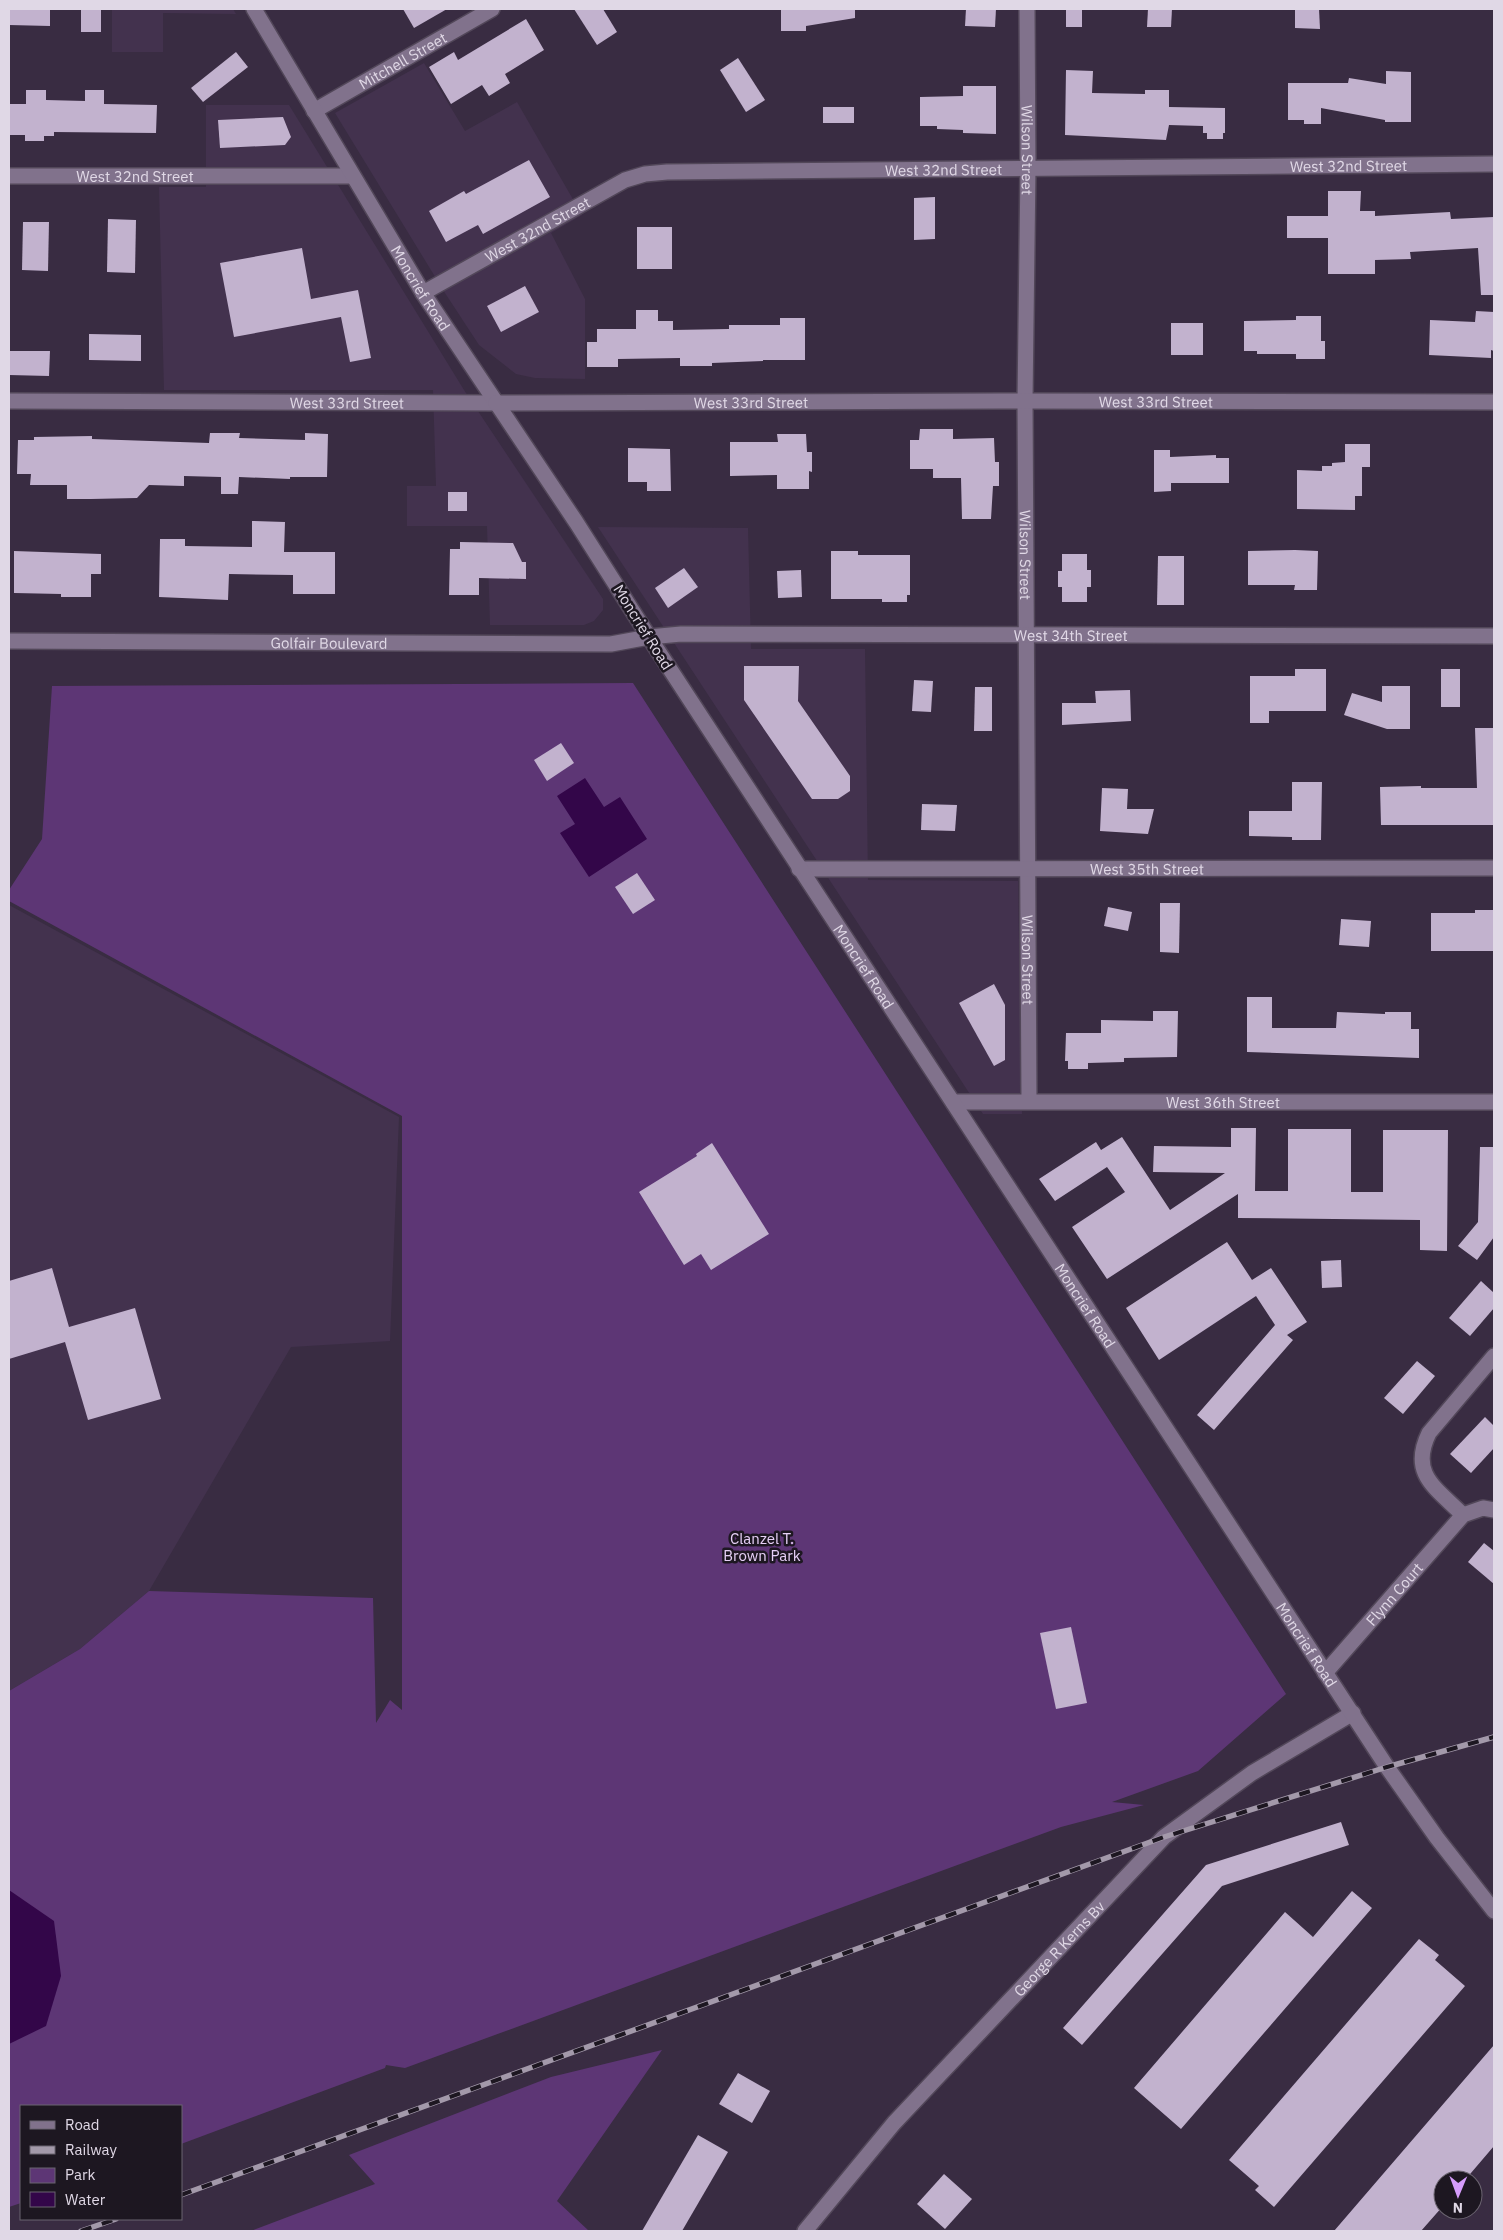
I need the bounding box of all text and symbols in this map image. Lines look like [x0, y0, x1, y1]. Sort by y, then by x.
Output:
street label: Mitchell Street [355, 28, 450, 93]
street label: Wilson Street [1018, 105, 1038, 195]
street label: West 32nd Street [1290, 155, 1407, 175]
street label: West 32nd Street [885, 159, 1002, 179]
street label: West 32nd Street [76, 167, 194, 186]
street label: West 32nd Street [481, 192, 593, 266]
street label: Moncrief Road [387, 242, 455, 334]
street label: West 33rd Street [694, 392, 808, 412]
street label: West 33rd Street [1099, 392, 1213, 411]
street label: West 33rd Street [290, 393, 404, 412]
street label: Wilson Street [1016, 510, 1036, 600]
street label: Moncrief Road [609, 581, 677, 673]
street label: West 34th Street [1014, 625, 1128, 645]
street label: Golfair Boulevard [270, 633, 388, 652]
street label: West 35th Street [1090, 859, 1204, 878]
street label: Wilson Street [1018, 915, 1038, 1005]
street label: Moncrief Road [830, 920, 899, 1012]
street label: West 36th Street [1166, 1093, 1280, 1112]
street label: Moncrief Road [1051, 1260, 1120, 1351]
park label: Clanzel T. Brown Park [723, 1529, 801, 1565]
street label: Flynn Court [1361, 1558, 1427, 1629]
street label: Moncrief Road [1272, 1599, 1342, 1690]
street label: George R Kerns Bv [1009, 1896, 1109, 2000]
legend [20, 2105, 182, 2220]
text: Road [65, 2115, 100, 2134]
text: Railway [65, 2140, 118, 2159]
text: Park [65, 2165, 95, 2184]
north arrow [1433, 2170, 1483, 2220]
text: Water [65, 2190, 106, 2209]
text: N [1453, 2199, 1463, 2217]

